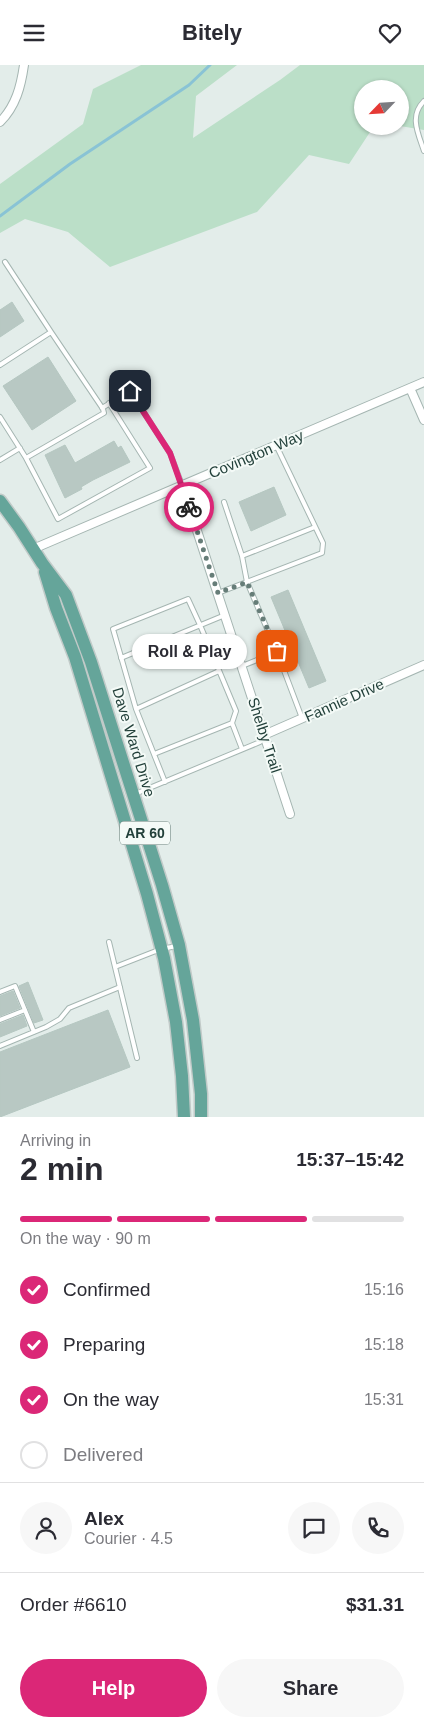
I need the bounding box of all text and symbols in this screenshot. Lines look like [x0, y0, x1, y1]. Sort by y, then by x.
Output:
icon: menu [20, 19, 48, 47]
icon: heart [376, 19, 404, 47]
text: Bitely [182, 20, 242, 45]
north arrow [354, 80, 409, 135]
map controls [354, 80, 409, 135]
pin [109, 370, 151, 412]
icon: home [116, 377, 144, 405]
street label: Covington Way [206, 426, 306, 482]
courier [164, 482, 214, 532]
icon: bike [175, 493, 203, 521]
pin [256, 630, 298, 672]
callout: Roll & Play [132, 633, 247, 669]
icon: bag [263, 637, 291, 665]
text: Roll & Play [148, 643, 231, 660]
street label: Fannie Drive [302, 675, 386, 725]
street label: Dave Ward Drive [109, 685, 159, 799]
street label: Shelby Trail [245, 695, 285, 775]
road number: AR 60 [120, 821, 170, 845]
text: Arriving in [20, 1132, 91, 1149]
text: 15:37–15:42 [296, 1149, 404, 1170]
text: 2 min [20, 1151, 104, 1187]
text: On the way · 90 m [20, 1230, 151, 1247]
icon: check [20, 1276, 48, 1304]
text: Confirmed [63, 1279, 151, 1300]
text: 15:16 [364, 1281, 404, 1298]
icon: check [20, 1331, 48, 1359]
text: Preparing [63, 1334, 145, 1355]
text: 15:18 [364, 1336, 404, 1353]
icon: check [20, 1386, 48, 1414]
text: On the way [63, 1389, 159, 1410]
text: 15:31 [364, 1391, 404, 1408]
text: Delivered [63, 1444, 143, 1465]
button: person [20, 1502, 72, 1554]
button: chat [288, 1502, 340, 1554]
button: phone [352, 1502, 404, 1554]
text: Alex [84, 1508, 124, 1529]
text: Courier · 4.5 [84, 1530, 173, 1547]
text: Order #6610 [20, 1594, 127, 1615]
text: $31.31 [346, 1594, 404, 1615]
button: Help [20, 1659, 207, 1717]
button: Share [217, 1659, 404, 1717]

